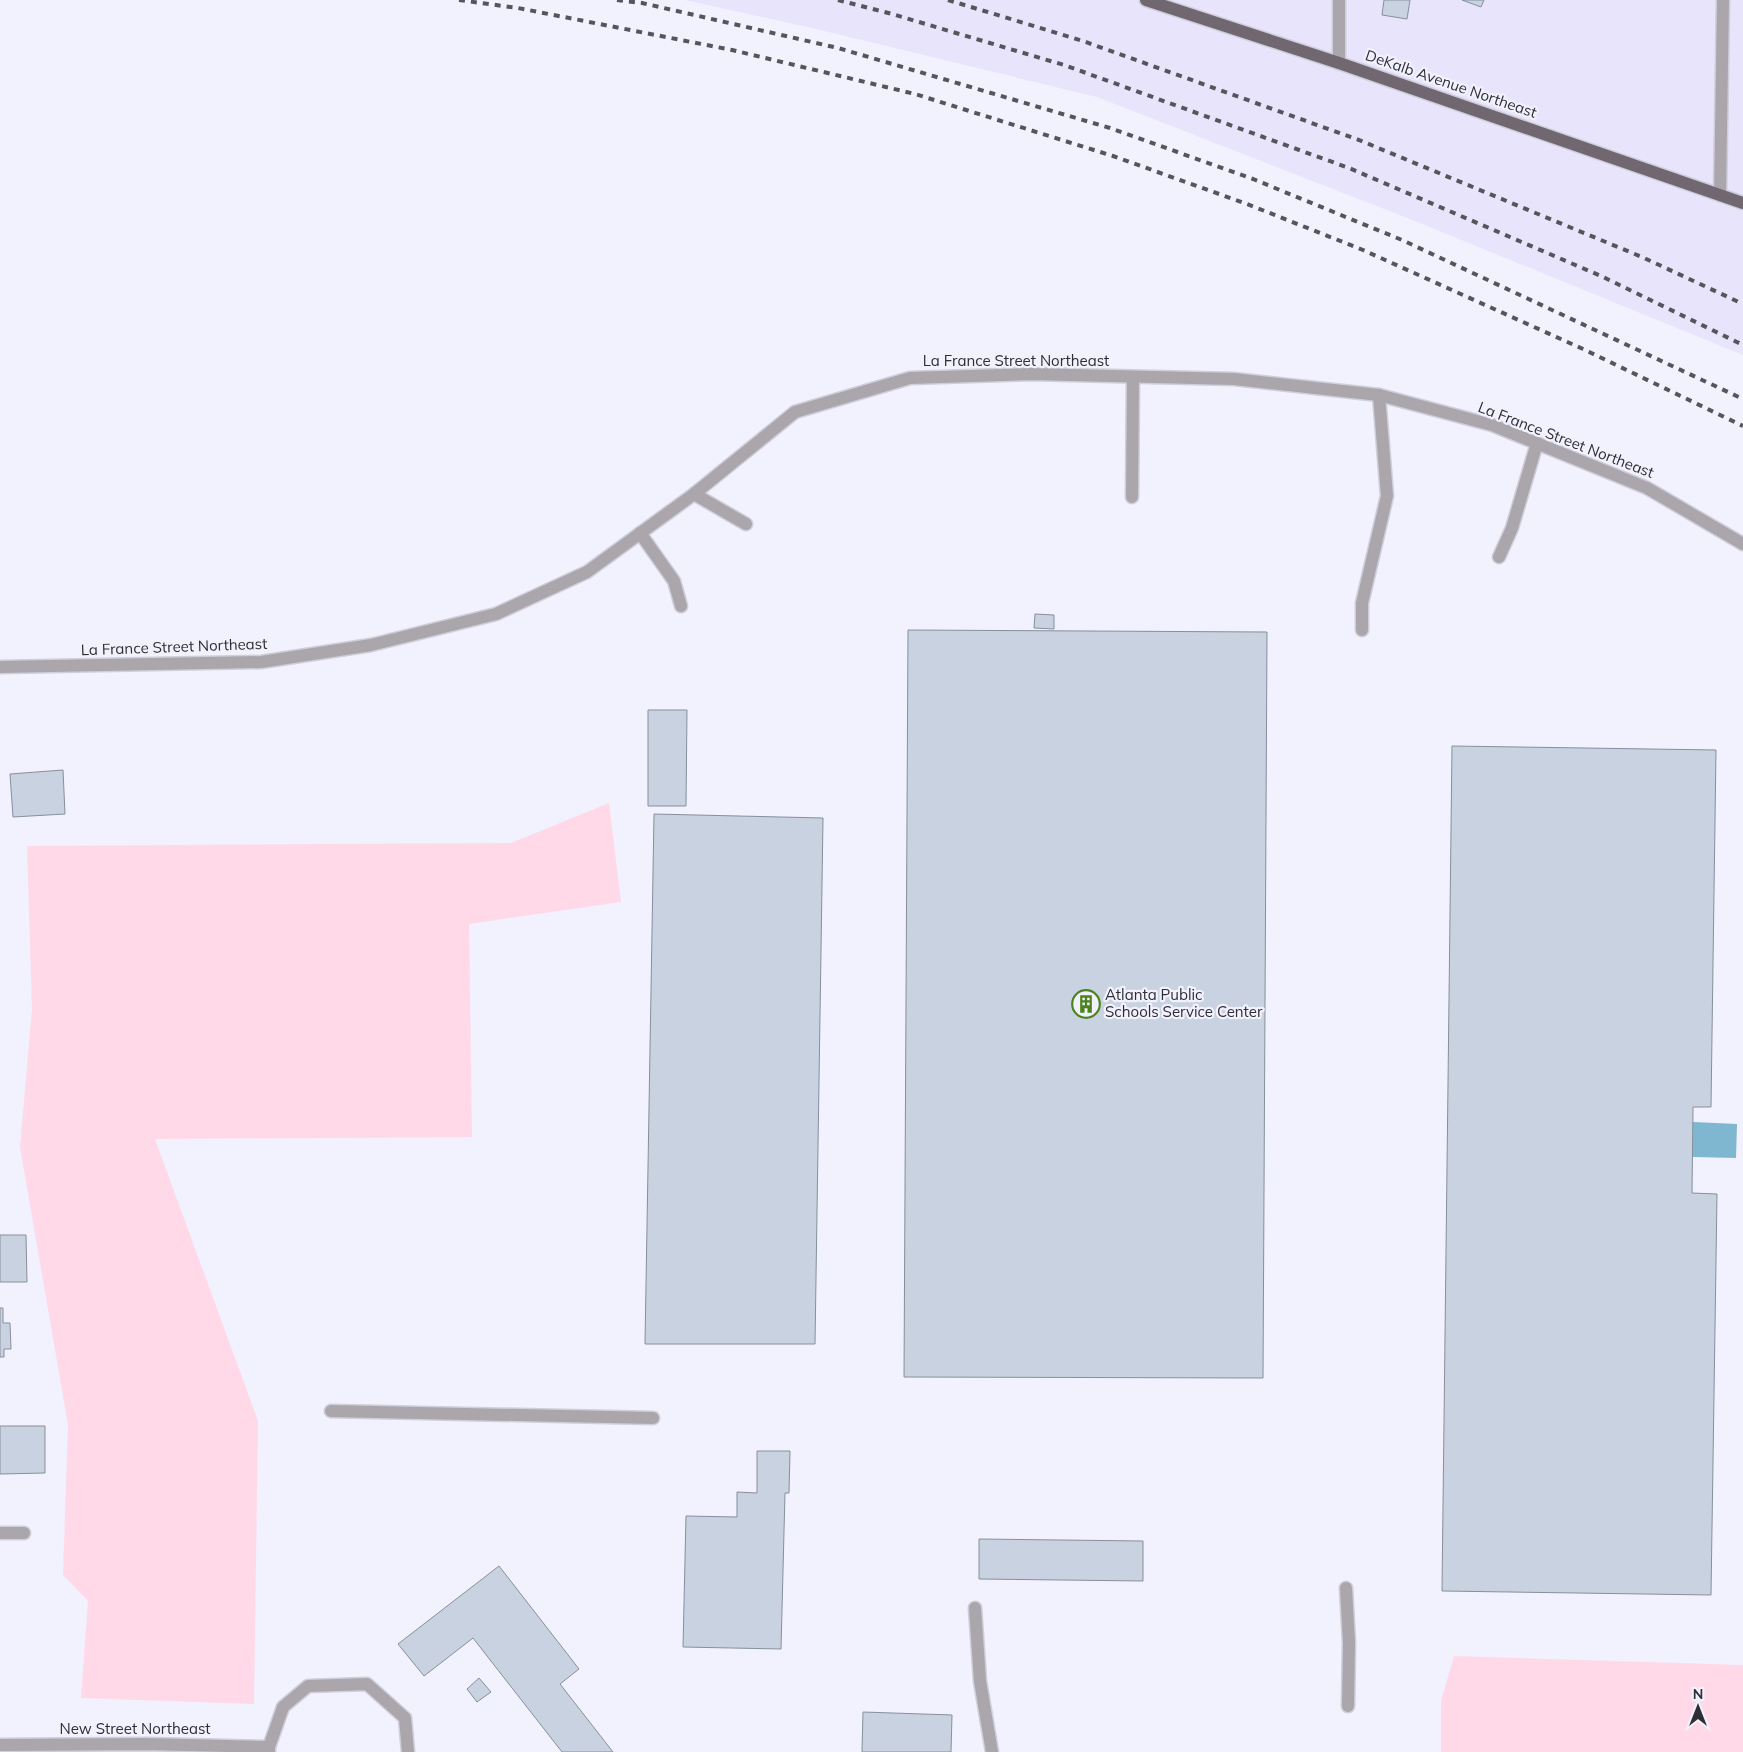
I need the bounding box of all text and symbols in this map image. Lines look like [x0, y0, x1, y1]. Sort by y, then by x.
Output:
street label: DeKalb Avenue Northeast [1363, 45, 1539, 122]
street label: La France Street Northeast [923, 351, 1109, 370]
street label: La France Street Northeast [1476, 397, 1657, 482]
street label: La France Street Northeast [80, 634, 268, 659]
place label: Atlanta Public Schools Service Center [1105, 985, 1263, 1021]
building icon: Atlanta Public Schools Service Center [1071, 989, 1101, 1019]
north arrow [1673, 1682, 1723, 1732]
text: N [1693, 1685, 1703, 1703]
street label: New Street Northeast [59, 1719, 211, 1738]

